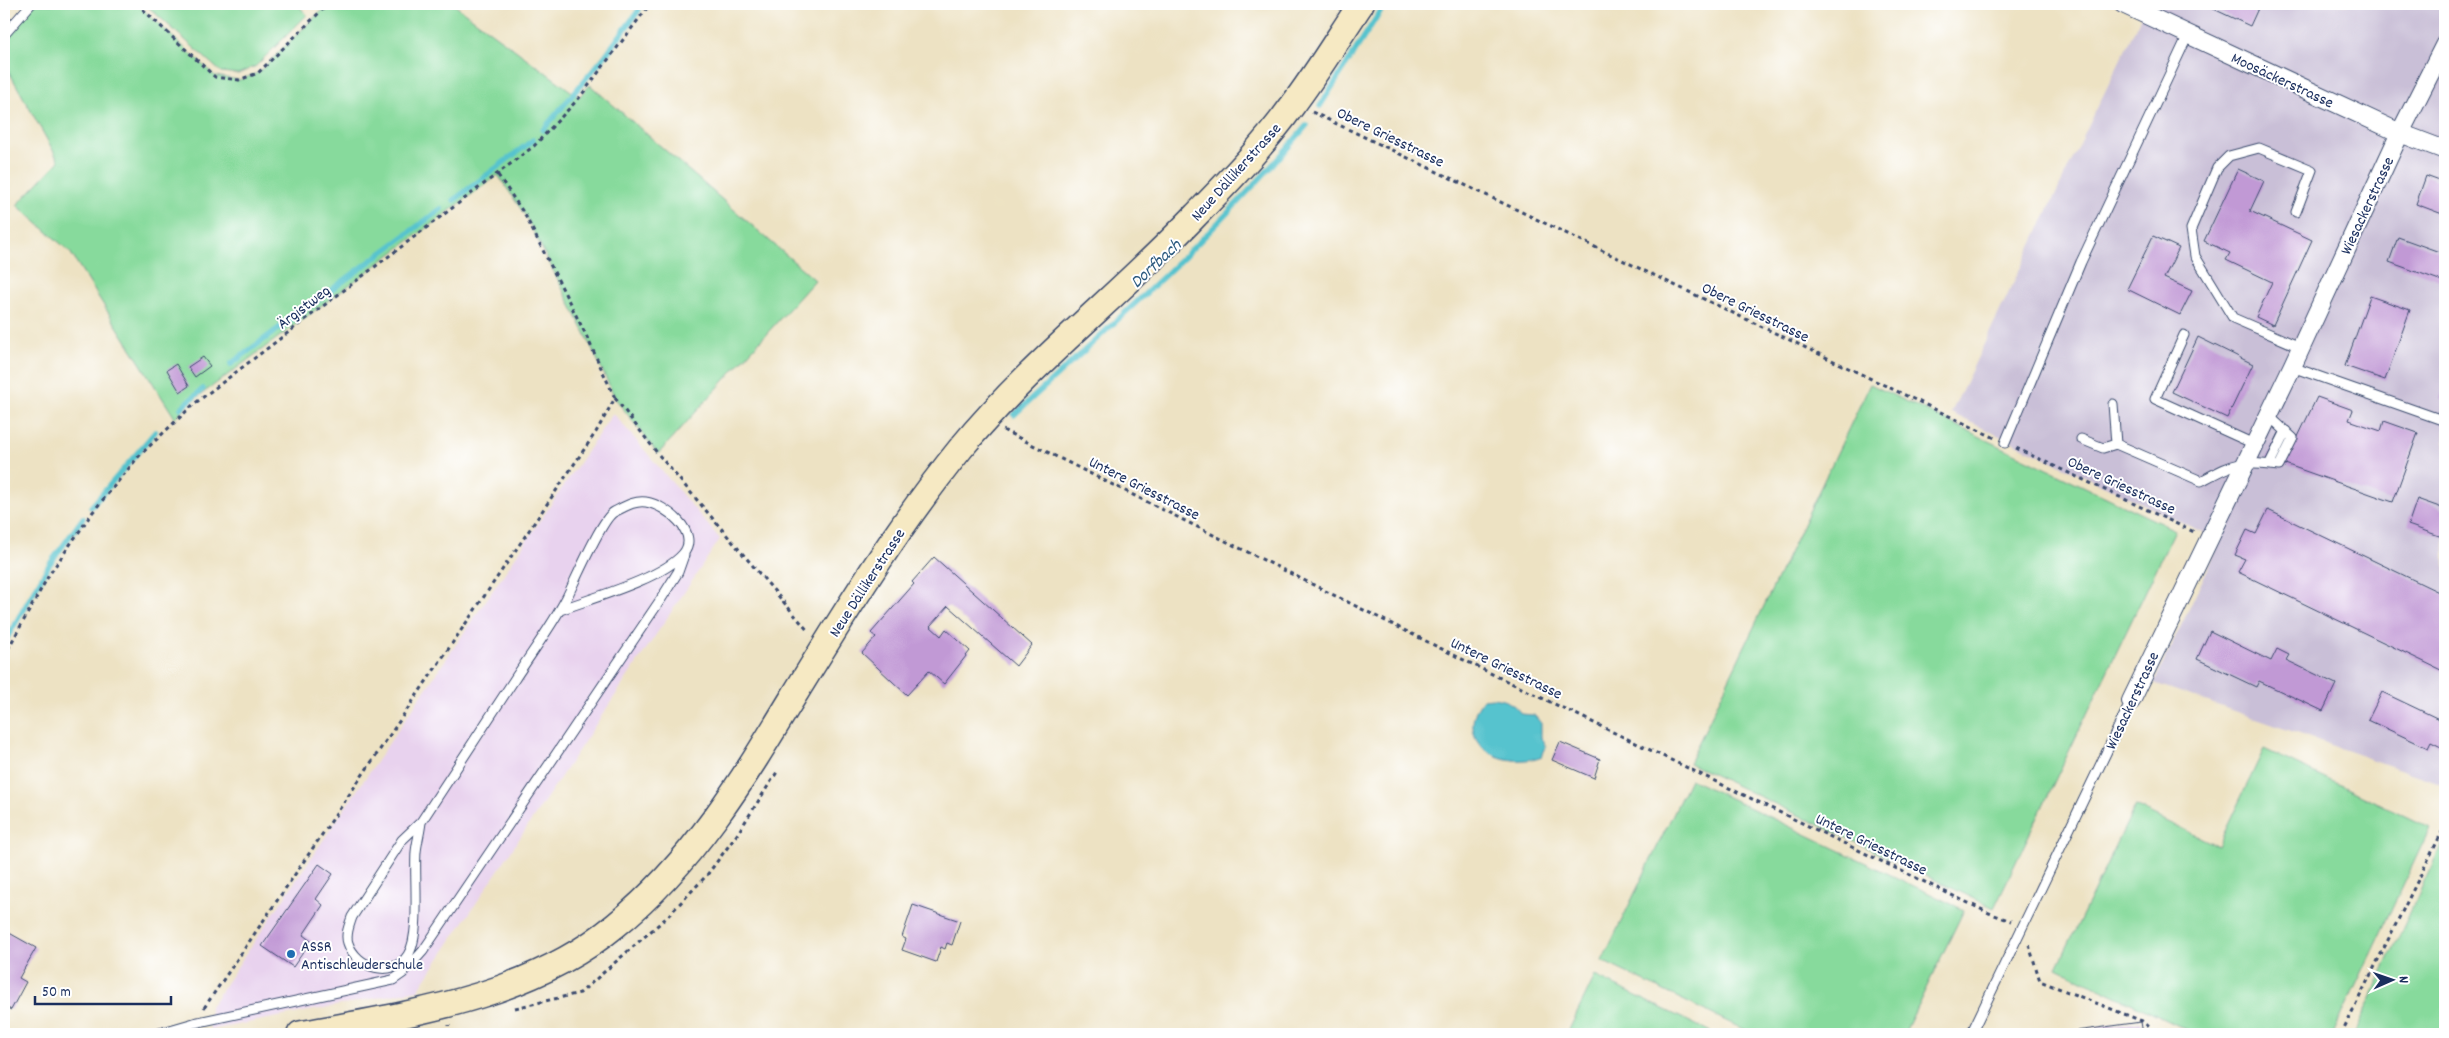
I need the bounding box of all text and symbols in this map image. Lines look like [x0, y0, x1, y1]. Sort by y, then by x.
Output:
street label: Moosäckerstrasse [2227, 47, 2337, 115]
street label: Obere Griesstrasse [1332, 102, 1448, 174]
street label: Neue Dällikerstrasse [1186, 118, 1287, 227]
street label: Wiesackerstrasse [2335, 153, 2401, 259]
water label: Dorfbach [1125, 234, 1188, 295]
street label: Obere Griesstrasse [1697, 277, 1813, 349]
street label: Ärgistweg [273, 280, 336, 336]
street label: Untere Griesstrasse [1084, 451, 1203, 527]
street label: Obere Griesstrasse [2063, 451, 2179, 521]
street label: Neue Dällikerstrasse [824, 524, 912, 642]
street label: Untere Griesstrasse [1446, 632, 1566, 706]
street label: Wiesackerstrasse [2100, 648, 2166, 754]
street label: Untere Griesstrasse [1811, 808, 1931, 882]
place label: ASSR Antischleuderschule [301, 936, 423, 977]
marker: ASSR Antischleuderschule [285, 948, 297, 960]
north arrow [2366, 956, 2416, 1006]
scale bar [35, 973, 171, 1005]
text: N [2393, 976, 2413, 984]
text: 50 m [42, 982, 71, 1004]

